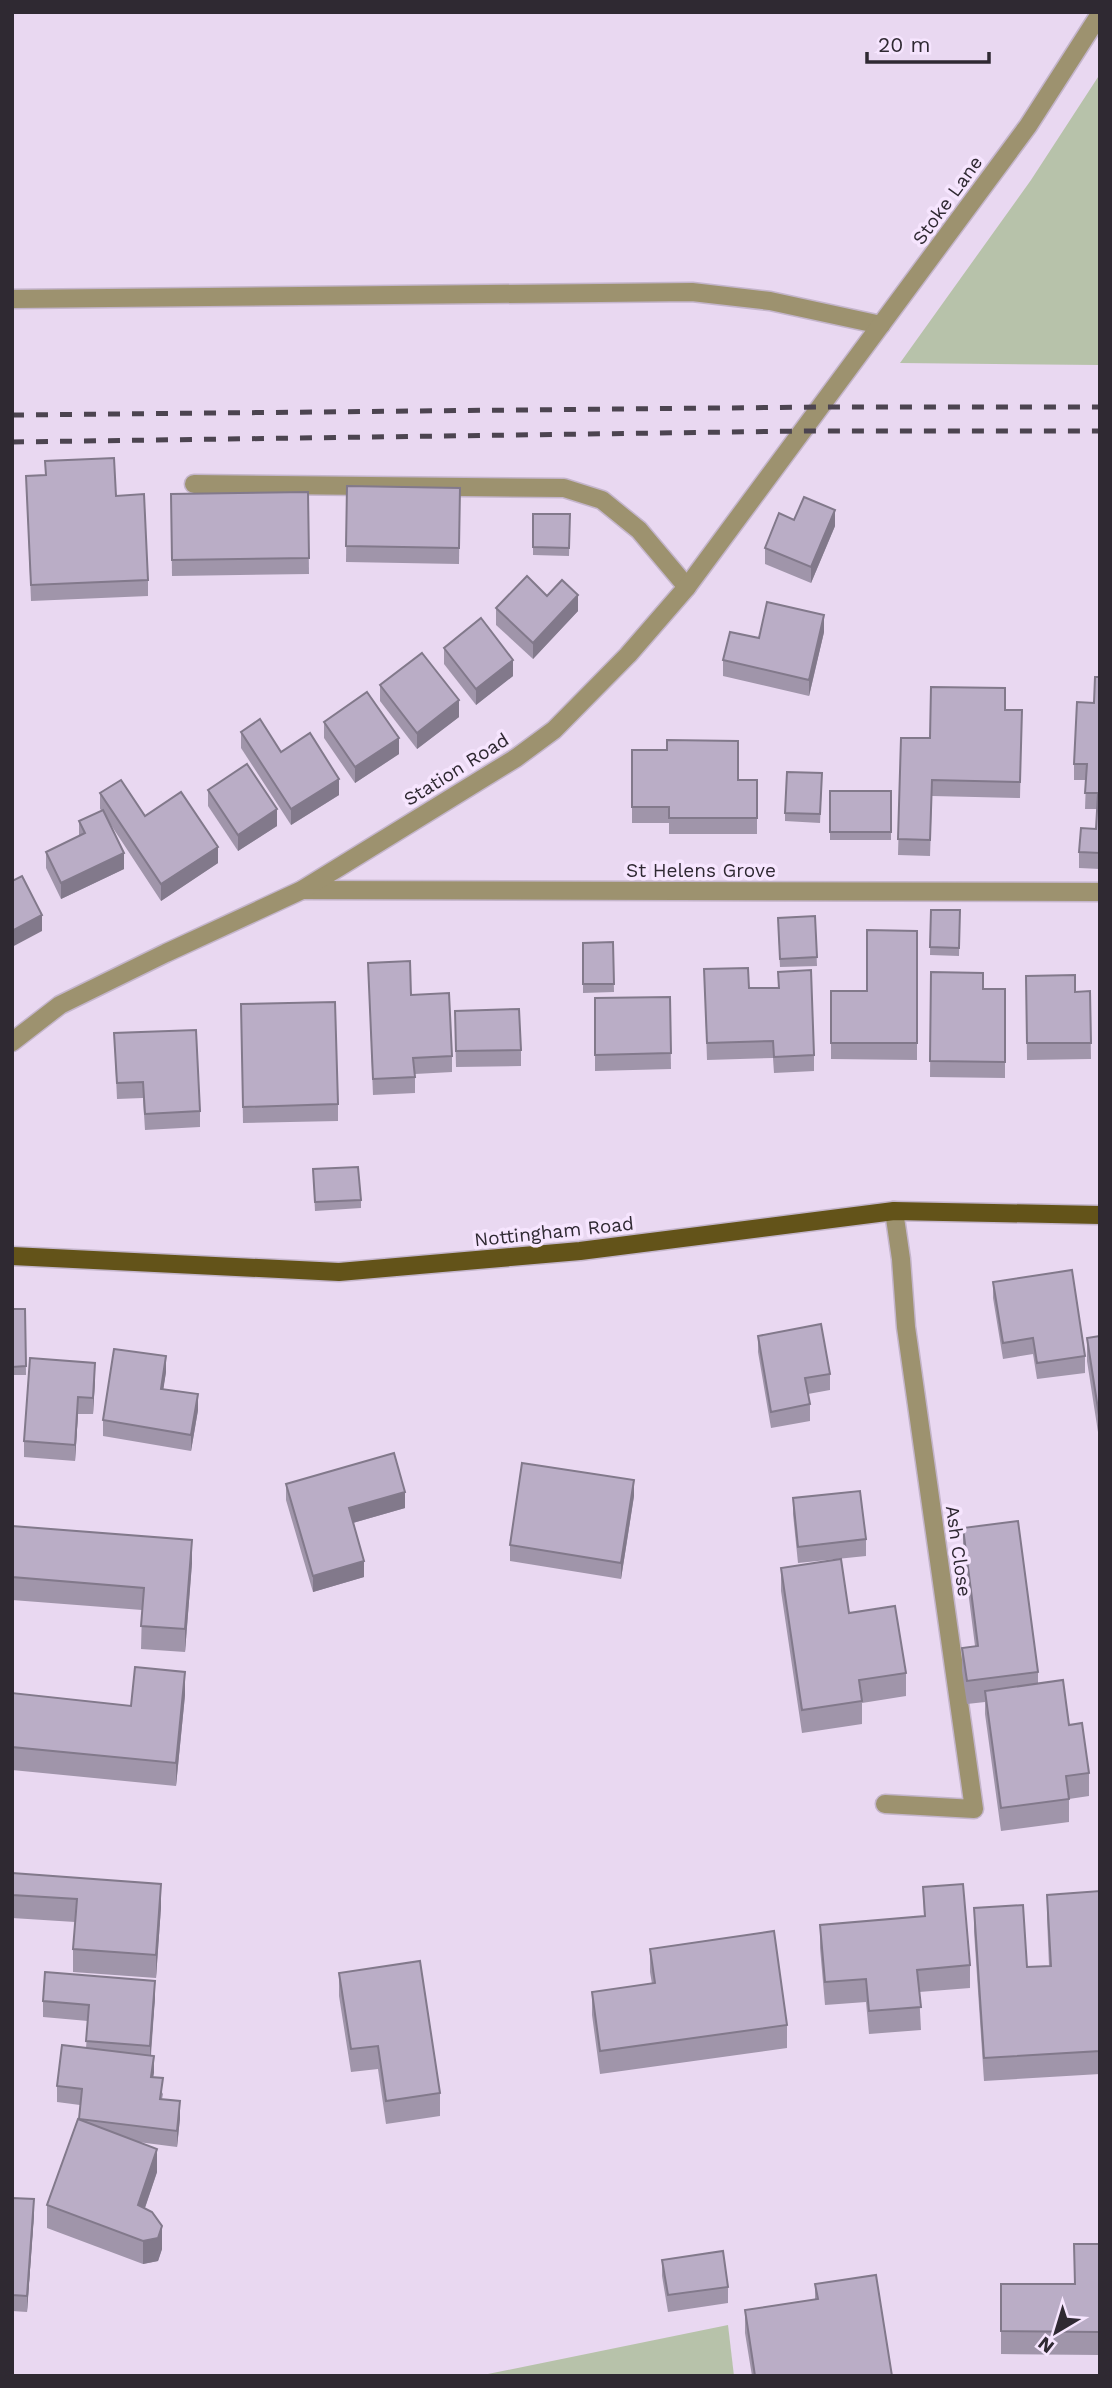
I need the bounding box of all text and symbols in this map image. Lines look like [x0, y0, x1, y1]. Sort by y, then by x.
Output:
scale bar [867, 21, 990, 65]
text: 20 m [878, 32, 930, 57]
street label: Stoke Lane [907, 151, 987, 249]
street label: Station Road [399, 728, 513, 811]
street label: St Helens Grove [626, 859, 776, 882]
street label: Nottingham Road [473, 1212, 635, 1251]
street label: Ash Close [941, 1504, 976, 1598]
north arrow [1021, 2297, 1091, 2367]
text: N [1033, 2332, 1058, 2358]

